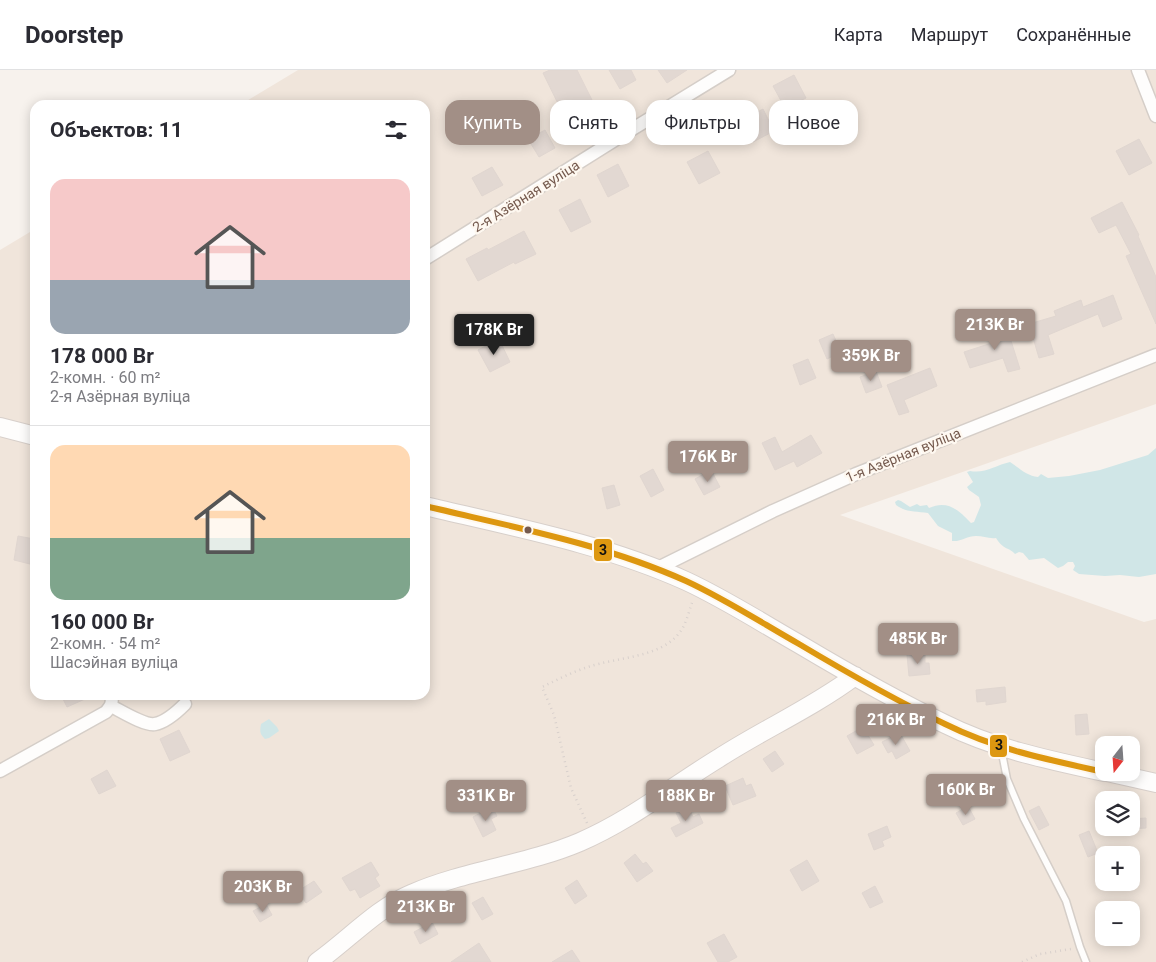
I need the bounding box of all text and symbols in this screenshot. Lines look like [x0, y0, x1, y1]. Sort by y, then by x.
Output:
text: Doorstep [25, 21, 123, 49]
text: Карта [834, 24, 883, 45]
text: Маршрут [911, 24, 988, 45]
text: Сохранённые [1016, 24, 1131, 45]
chip: Купить [445, 100, 540, 145]
chip: Снять [550, 100, 636, 145]
chip: Фильтры [646, 100, 759, 145]
chip: Новое [769, 100, 858, 145]
icon: filters [382, 116, 410, 144]
text: Объектов: 11 [50, 118, 183, 142]
street label: 2-я Азёрная вуліца [470, 157, 582, 235]
icon: home [185, 212, 275, 302]
pin: 213K Br [949, 308, 1041, 351]
pin: 178K Br [448, 314, 540, 356]
text: 213K Br [966, 315, 1024, 334]
text: 178K Br [465, 320, 523, 339]
pin: 359K Br [825, 340, 917, 382]
text: 178 000 Br [50, 344, 154, 368]
text: 359K Br [842, 346, 900, 365]
text: 2-комн. · 60 m² [50, 368, 160, 387]
text: 2-я Азёрная вуліца [50, 387, 191, 406]
street label: 1-я Азёрная вуліца [843, 425, 963, 485]
pin: 176K Br [662, 440, 754, 483]
text: 176K Br [679, 447, 737, 466]
icon: home [185, 477, 275, 567]
unlabelled marker [523, 525, 533, 535]
line badge: 3 [593, 538, 613, 562]
text: 3 [599, 542, 607, 558]
text: 160 000 Br [50, 610, 154, 634]
pin: 485K Br [872, 622, 964, 665]
text: 485K Br [889, 629, 947, 648]
text: 2-комн. · 54 m² [50, 634, 160, 653]
text: Шасэйная вуліца [50, 653, 178, 672]
pin: 216K Br [850, 704, 942, 746]
text: 216K Br [867, 710, 925, 729]
line badge: 3 [989, 734, 1008, 758]
north arrow [1095, 736, 1140, 781]
map controls [1095, 736, 1140, 946]
text: 3 [995, 737, 1003, 753]
pin: 160K Br [920, 774, 1012, 816]
pin: 331K Br [440, 780, 532, 822]
pin: 188K Br [640, 780, 732, 822]
text: 160K Br [937, 780, 995, 799]
text: 331K Br [457, 786, 515, 805]
text: 188K Br [657, 786, 715, 805]
button: layers [1095, 791, 1140, 836]
button: + [1095, 846, 1140, 891]
pin: 203K Br [217, 870, 309, 913]
text: 203K Br [234, 877, 292, 896]
pin: 213K Br [380, 890, 472, 933]
text: 213K Br [397, 897, 455, 916]
button: − [1095, 901, 1140, 946]

